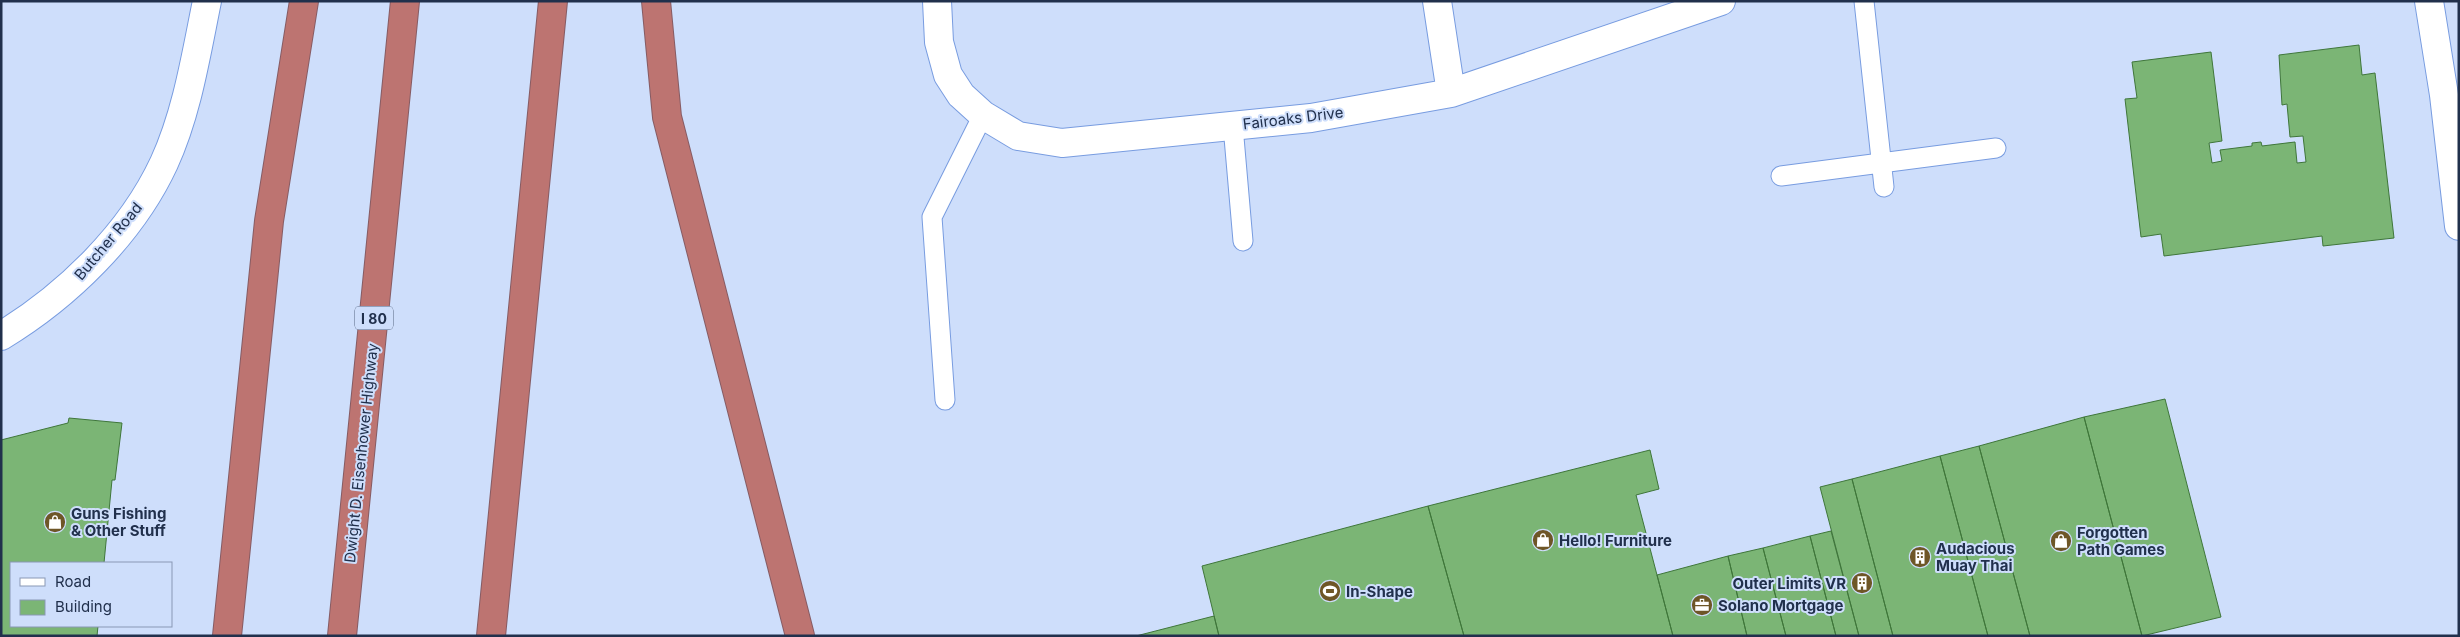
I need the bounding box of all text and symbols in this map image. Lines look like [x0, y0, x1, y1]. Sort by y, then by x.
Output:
street label: Fairoaks Drive [1242, 102, 1344, 134]
street label: Butcher Road [70, 198, 146, 284]
road number: I 80 [355, 306, 393, 330]
street label: Dwight D. Eisenhower Highway [340, 342, 382, 564]
place label: Guns Fishing & Other Stuff [71, 504, 166, 540]
shop icon: Guns Fishing & Other Stuff [43, 510, 67, 534]
place label: Forgotten Path Games [2077, 523, 2165, 559]
shop icon: Hello! Furniture [1531, 528, 1555, 552]
shop icon: Forgotten Path Games [2049, 529, 2073, 553]
place label: Hello! Furniture [1559, 531, 1672, 550]
place label: Audacious Muay Thai [1936, 539, 2015, 575]
building icon: Audacious Muay Thai [1908, 545, 1932, 569]
legend [10, 562, 172, 627]
building icon: Outer Limits VR [1850, 571, 1874, 595]
text: Road [55, 572, 91, 591]
place label: Outer Limits VR [1732, 574, 1846, 593]
sports icon: In-Shape [1318, 579, 1342, 603]
place label: In-Shape [1346, 582, 1413, 601]
office icon: Solano Mortgage [1690, 593, 1714, 617]
place label: Solano Mortgage [1718, 596, 1843, 615]
text: Building [55, 597, 112, 616]

